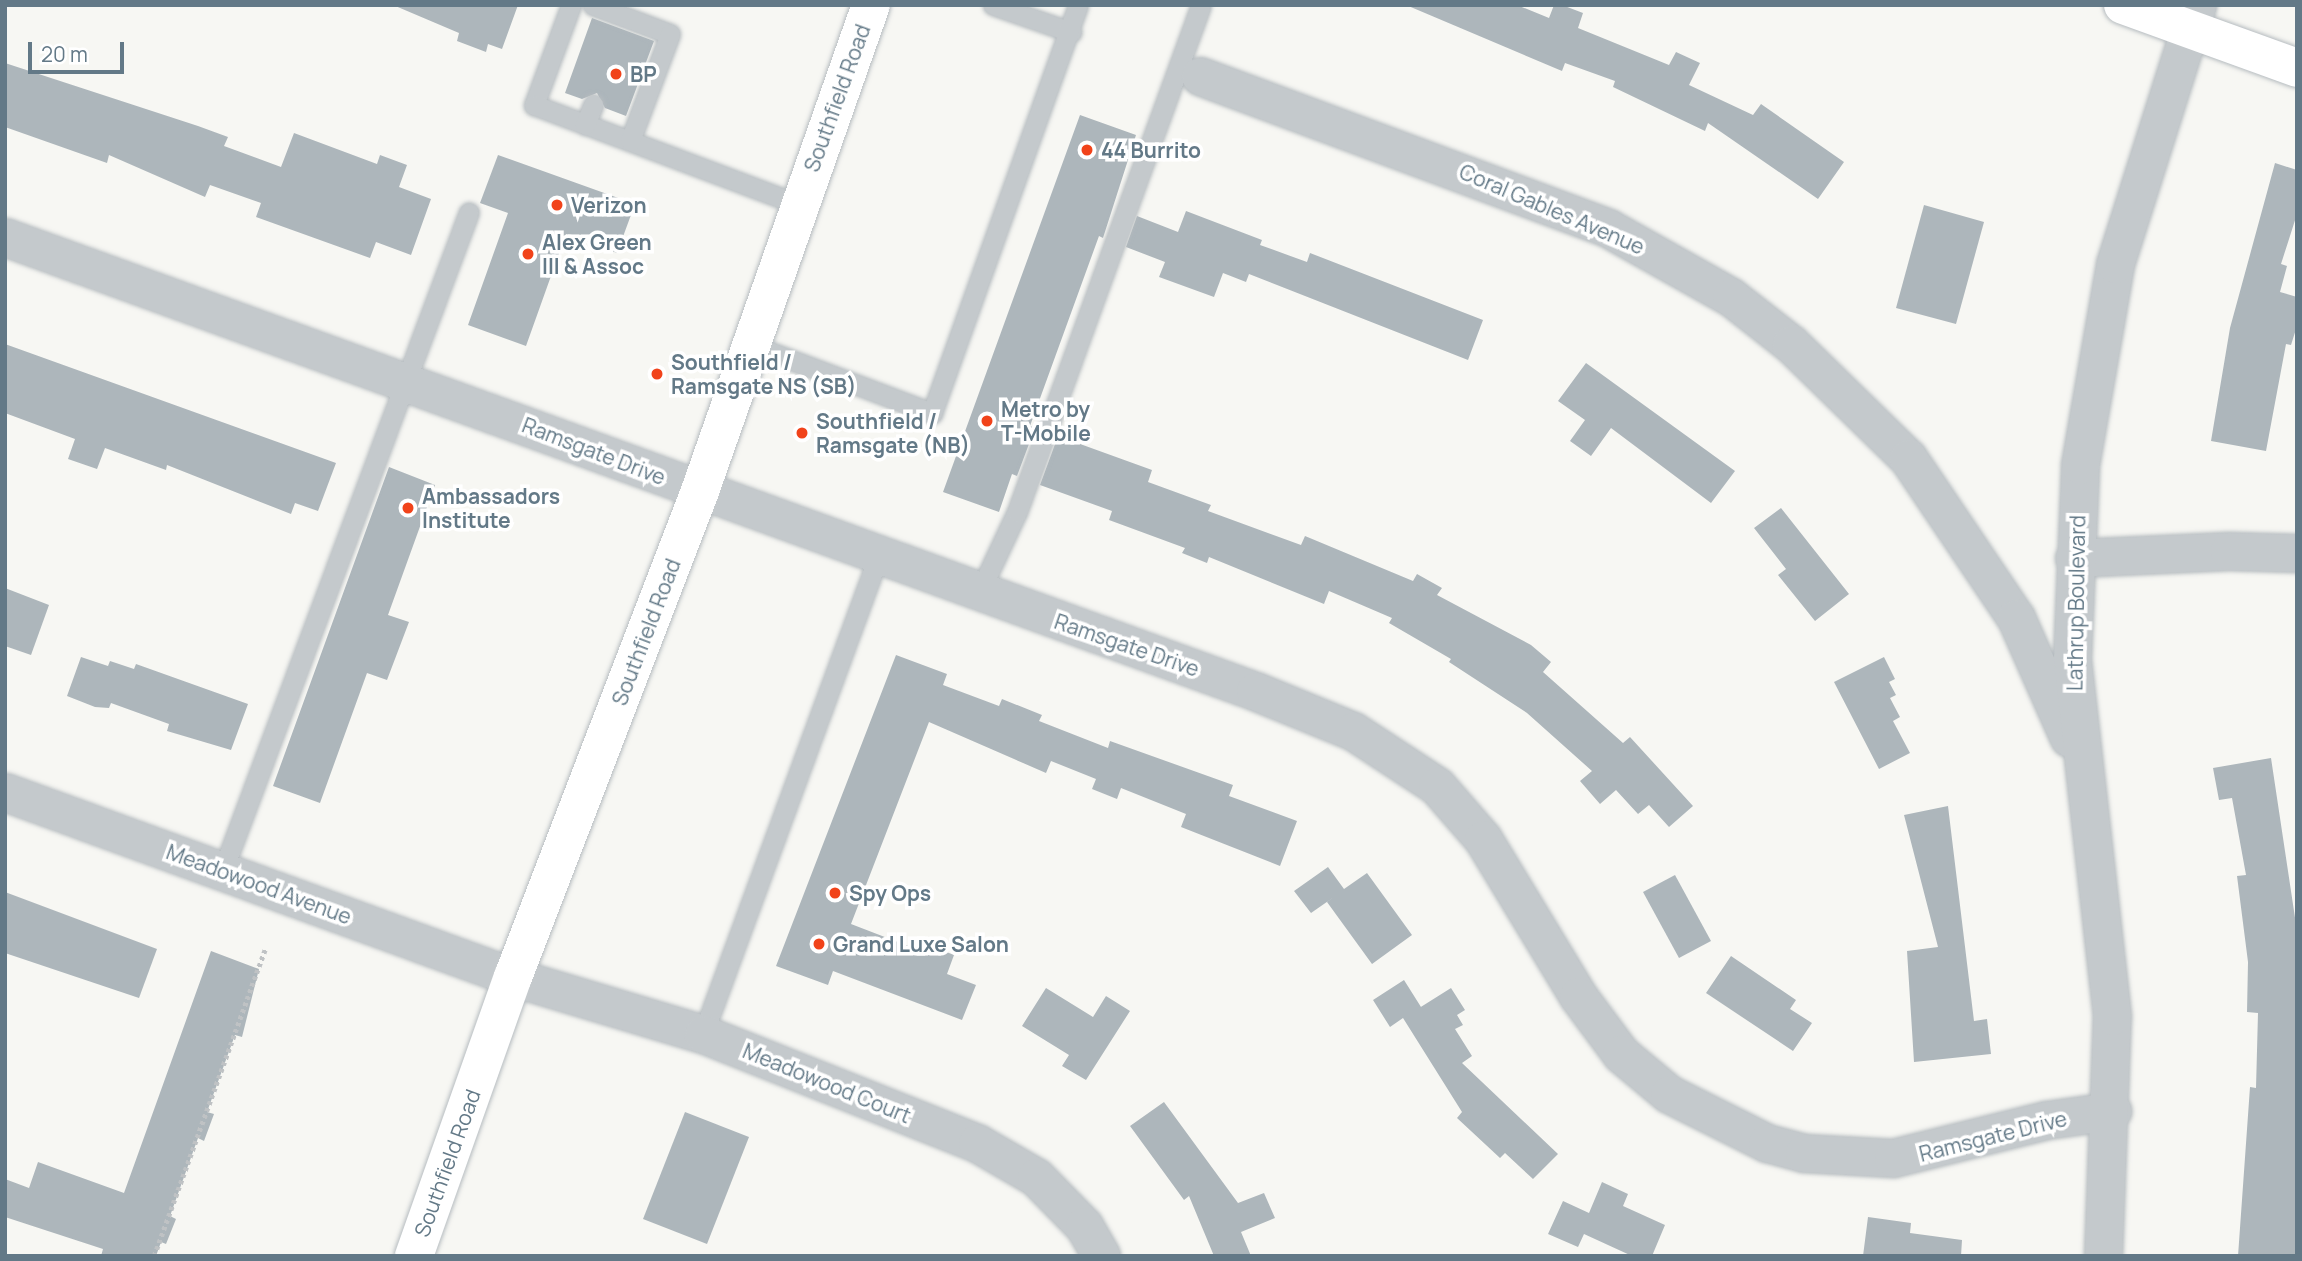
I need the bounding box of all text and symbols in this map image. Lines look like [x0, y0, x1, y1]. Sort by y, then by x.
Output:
street label: Southfield Road [799, 21, 875, 175]
scale bar [32, 28, 128, 72]
text: 20 m [41, 40, 88, 68]
place label: BP [630, 61, 657, 87]
marker: BP [608, 66, 624, 82]
place label: 44 Burrito [1101, 137, 1201, 163]
marker: 44 Burrito [1079, 142, 1095, 158]
street label: Coral Gables Avenue [1456, 159, 1648, 259]
place label: Verizon [571, 192, 647, 218]
marker: Verizon [549, 197, 565, 213]
place label: Alex Green III & Assoc [542, 229, 652, 279]
marker: Alex Green III & Assoc [520, 246, 536, 262]
place label: Southfield / Ramsgate NS (SB) [671, 349, 857, 399]
marker: Southfield / Ramsgate NS (SB) [649, 366, 665, 382]
place label: Metro by T-Mobile [1001, 396, 1091, 446]
place label: Southfield / Ramsgate (NB) [816, 408, 970, 458]
street label: Ramsgate Drive [519, 412, 669, 490]
marker: Metro by T-Mobile [979, 413, 995, 429]
marker: Southfield / Ramsgate (NB) [794, 425, 810, 441]
place label: Ambassadors Institute [422, 483, 560, 533]
marker: Ambassadors Institute [400, 500, 416, 516]
street label: Lathrup Boulevard [2062, 515, 2090, 691]
street label: Southfield Road [606, 555, 686, 709]
street label: Ramsgate Drive [1051, 608, 1203, 682]
street label: Meadowood Avenue [163, 839, 355, 929]
place label: Spy Ops [849, 880, 931, 906]
marker: Spy Ops [827, 885, 843, 901]
place label: Grand Luxe Salon [833, 931, 1009, 957]
marker: Grand Luxe Salon [811, 936, 827, 952]
street label: Meadowood Court [739, 1038, 915, 1128]
street label: Southfield Road [409, 1086, 485, 1240]
street label: Ramsgate Drive [1917, 1105, 2069, 1167]

